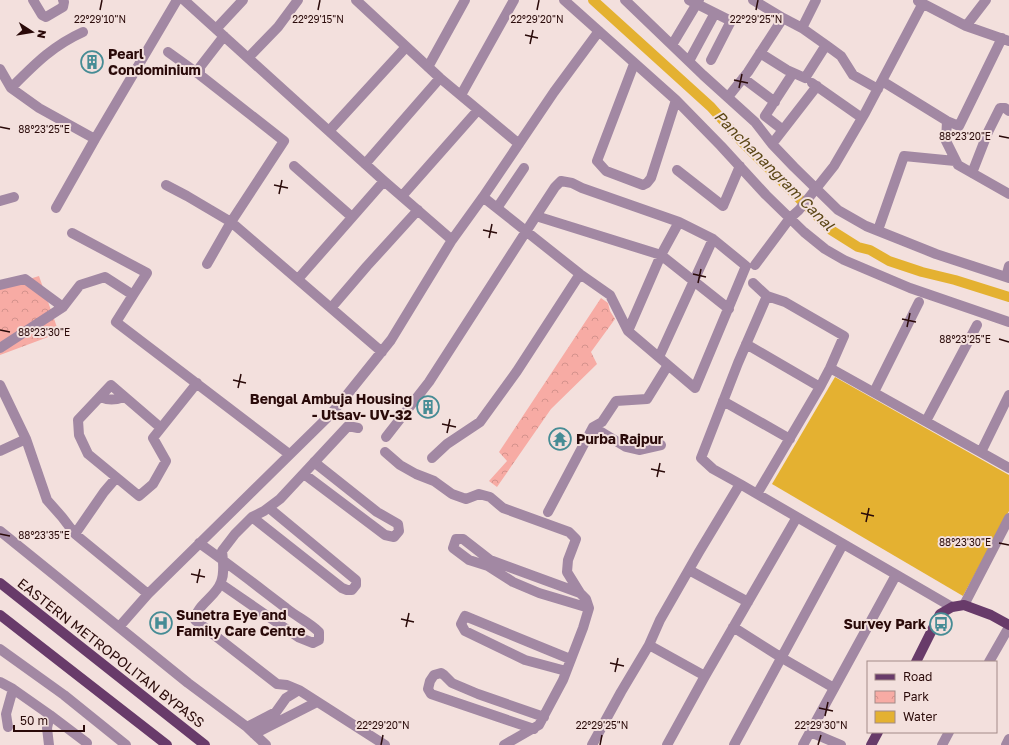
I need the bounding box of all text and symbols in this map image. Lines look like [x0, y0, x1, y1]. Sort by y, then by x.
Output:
north arrow [12, 12, 52, 52]
text: 22°29'10"N [74, 13, 126, 25]
text: 22°29'15"N [292, 13, 344, 25]
text: 22°29'20"N [510, 13, 564, 25]
text: 22°29'25"N [730, 13, 782, 25]
text: N [35, 29, 49, 40]
place label: Pearl Condominium [108, 45, 201, 78]
building icon: Pearl Condominium [79, 49, 105, 75]
water label: Panchanangram Canal [710, 107, 839, 235]
text: 88°23'25"E [18, 123, 70, 135]
text: 88°23'20"E [939, 130, 991, 142]
text: 88°23'30"E [18, 326, 70, 338]
text: 88°23'25"E [939, 333, 991, 345]
place label: Bengal Ambuja Housing - Utsav- UV-32 [250, 390, 412, 423]
building icon: Bengal Ambuja Housing - Utsav- UV-32 [415, 394, 441, 420]
temple icon: Purba Rajpur [547, 426, 573, 452]
place label: Purba Rajpur [576, 430, 664, 447]
text: 88°23'35"E [18, 529, 70, 541]
text: 88°23'30"E [939, 536, 991, 548]
street label: EASTERN METROPOLITAN BYPASS [14, 574, 208, 731]
place label: Sunetra Eye and Family Care Centre [176, 606, 305, 639]
hospital icon: Sunetra Eye and Family Care Centre [148, 610, 174, 636]
bus stop icon: Survey Park [928, 611, 954, 637]
place label: Survey Park [844, 615, 926, 632]
legend [867, 661, 997, 733]
text: Road [903, 669, 932, 684]
text: Park [903, 689, 929, 704]
scale bar [14, 707, 84, 733]
text: Water [903, 709, 937, 724]
text: 50 m [20, 713, 48, 728]
text: 22°29'20"N [356, 719, 410, 731]
text: 22°29'25"N [576, 719, 628, 731]
text: 22°29'30"N [794, 719, 848, 731]

